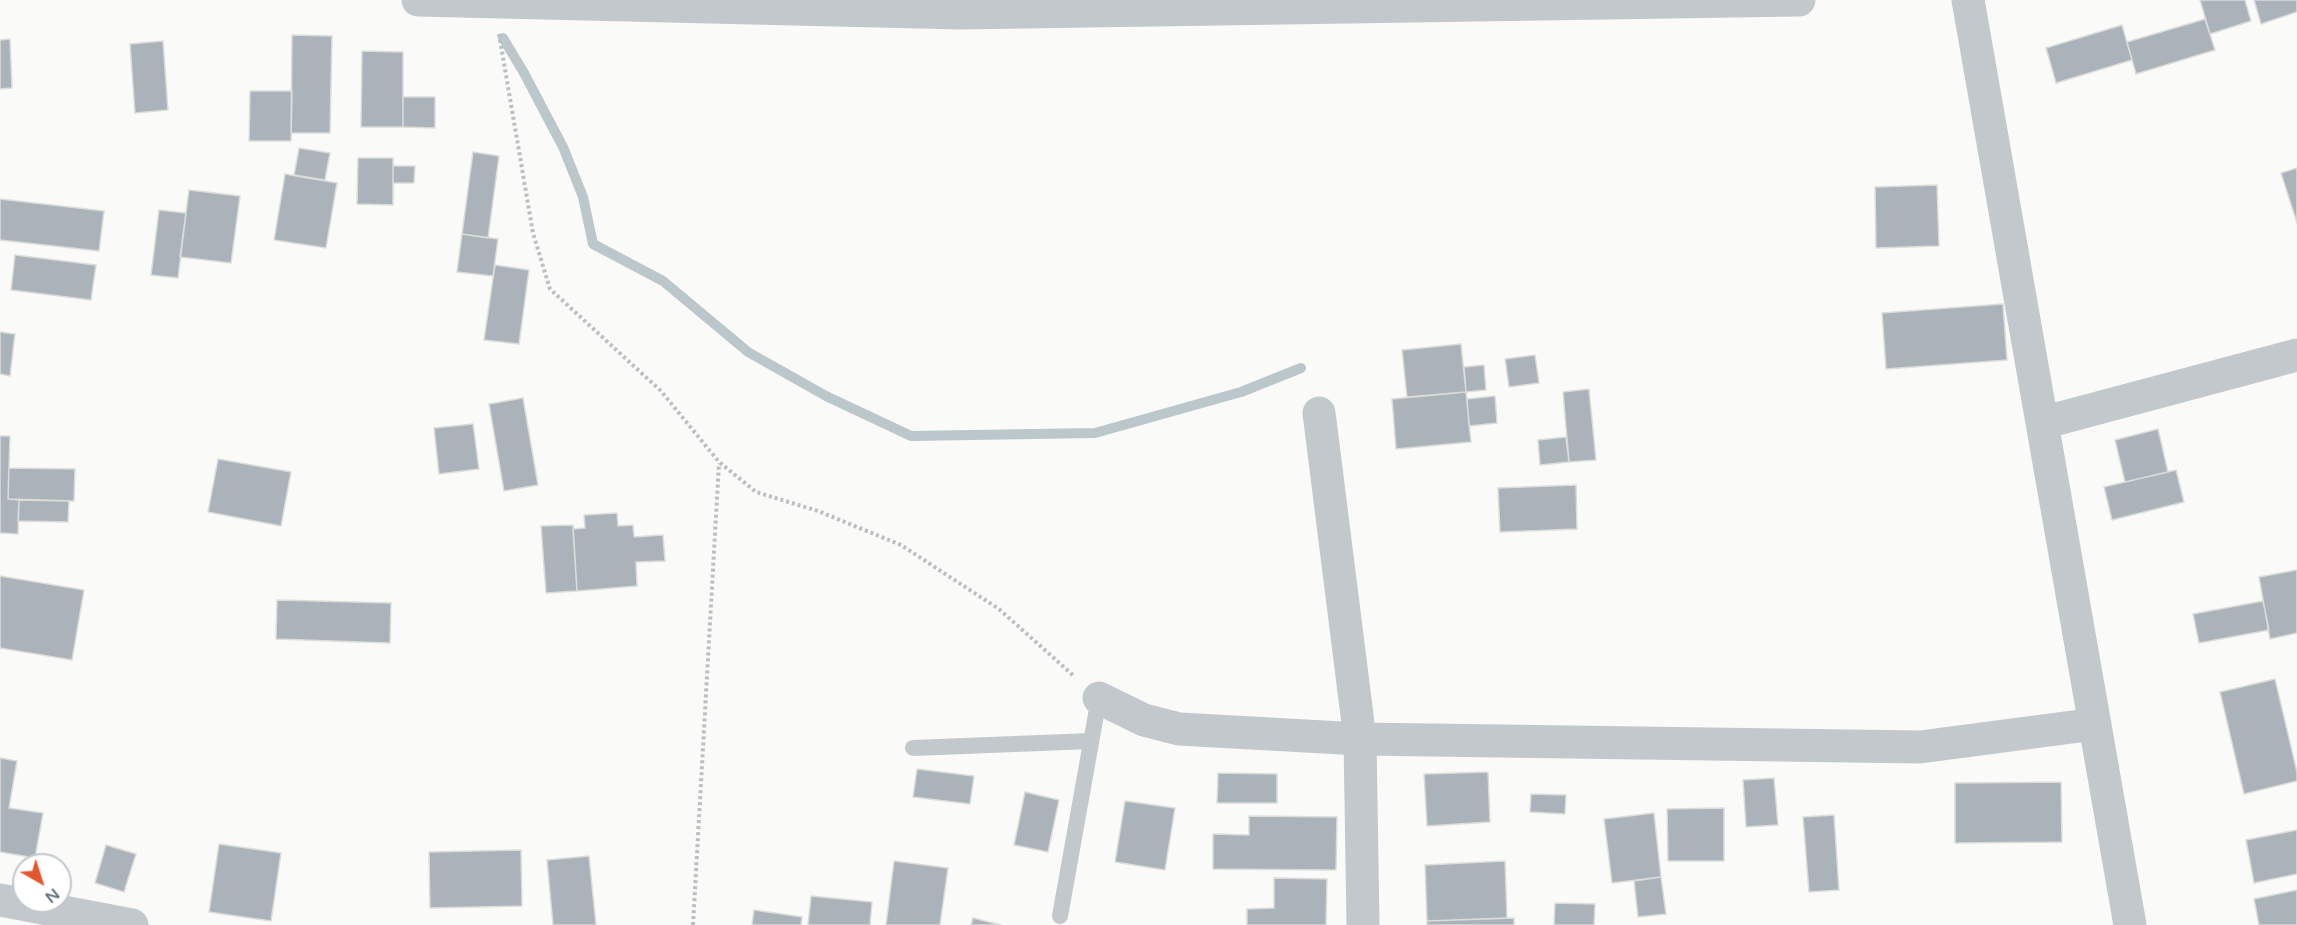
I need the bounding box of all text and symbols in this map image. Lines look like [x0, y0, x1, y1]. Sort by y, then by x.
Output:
north arrow [12, 853, 72, 913]
text: N [41, 884, 63, 907]

